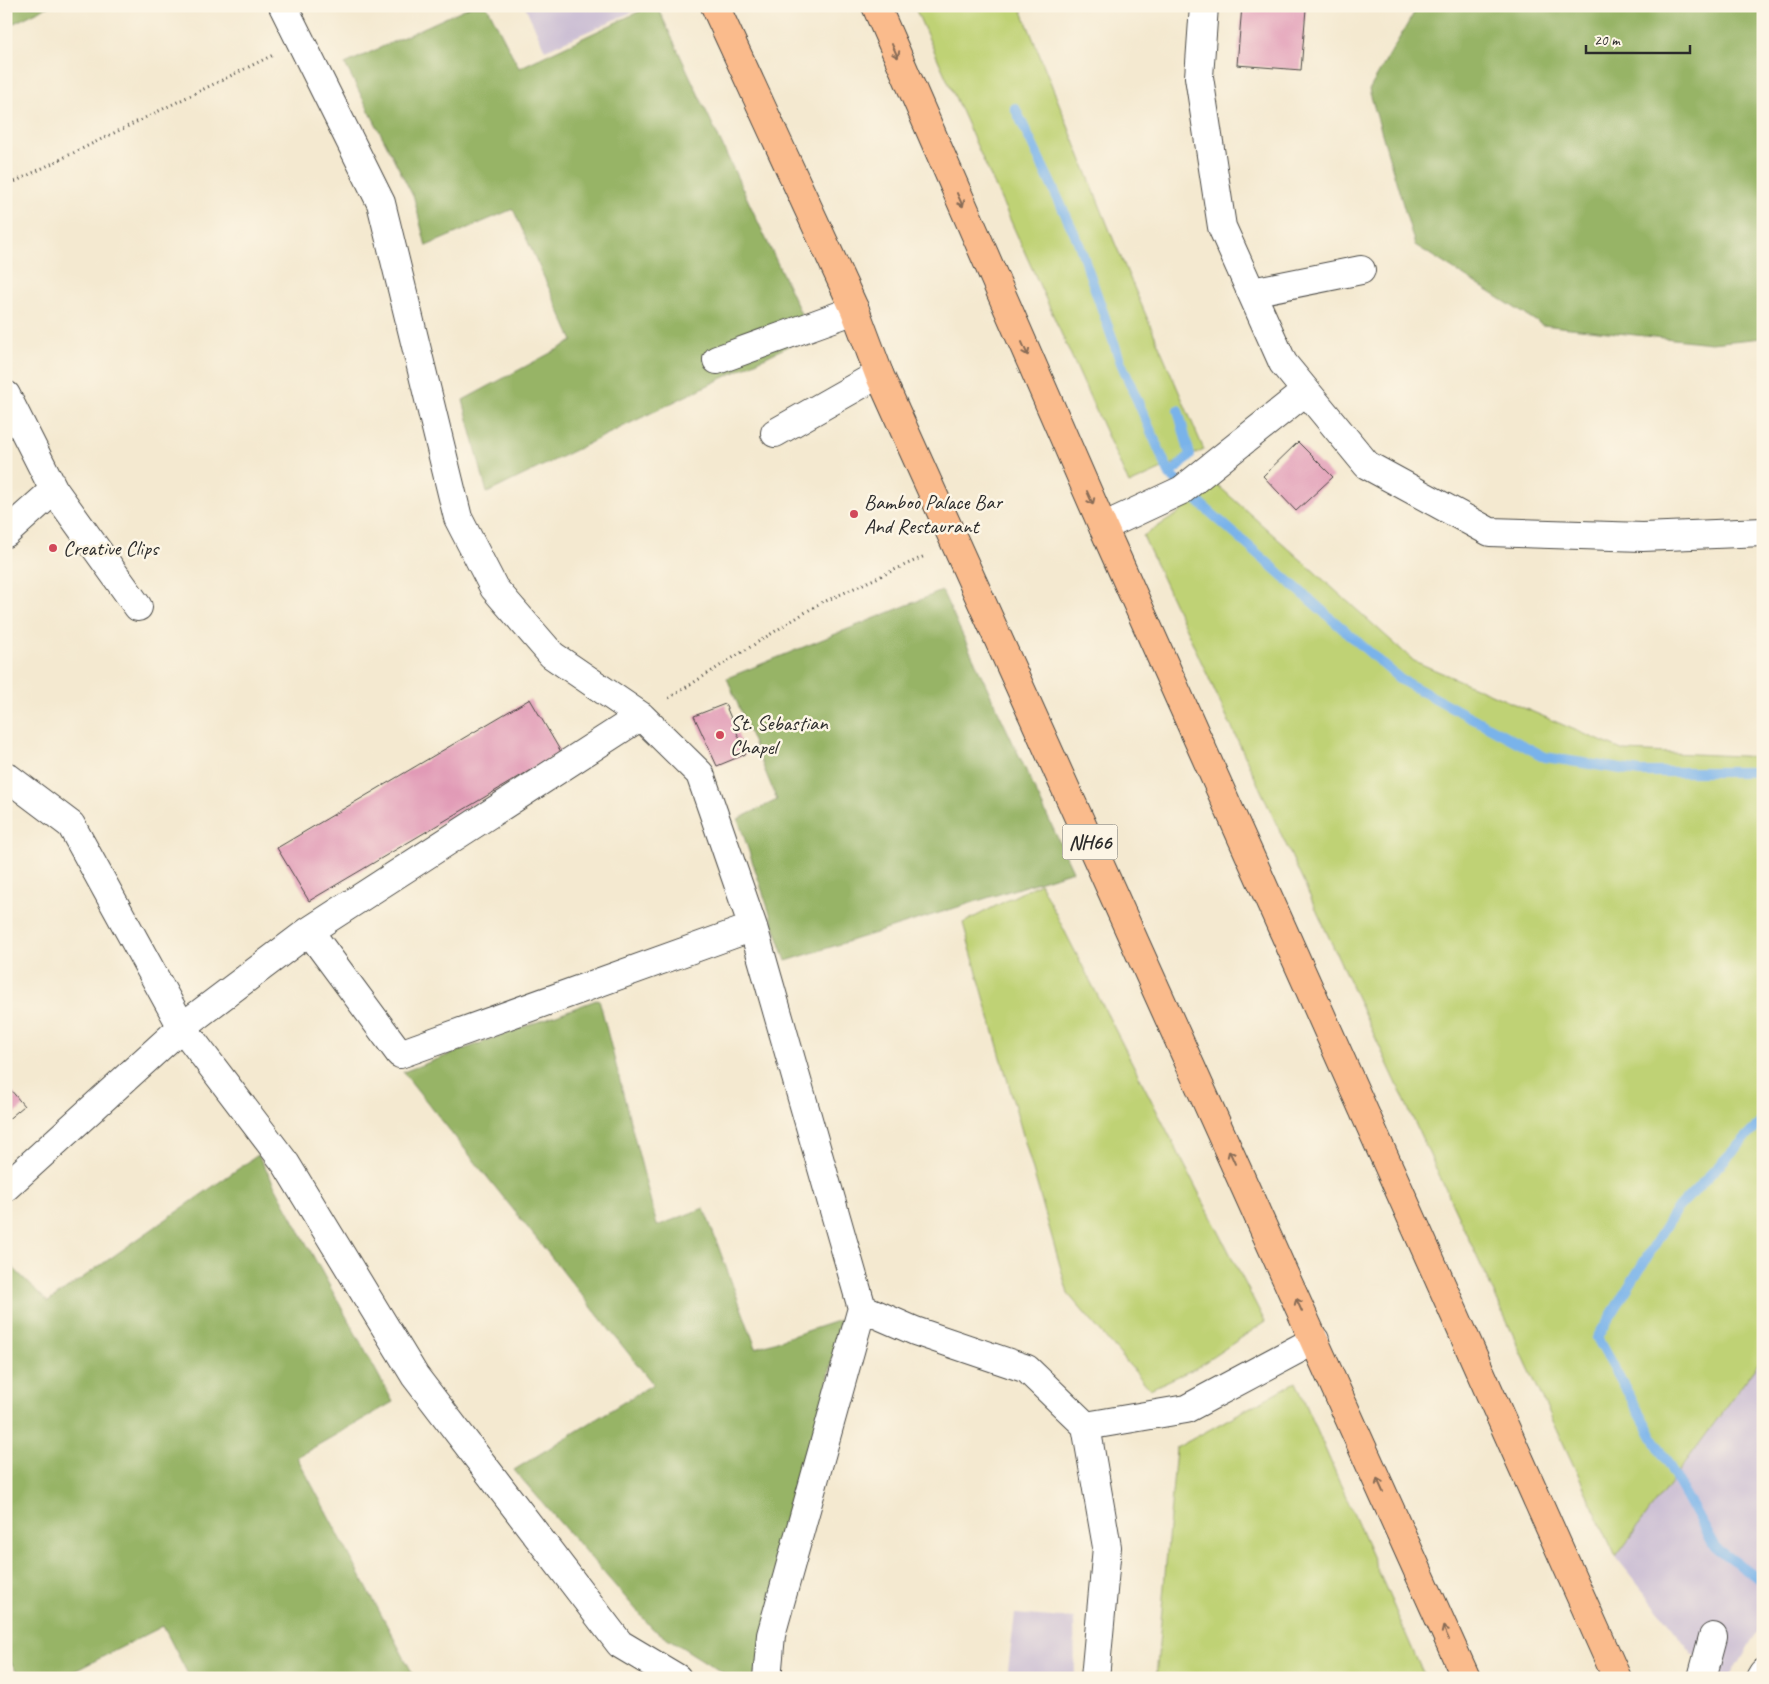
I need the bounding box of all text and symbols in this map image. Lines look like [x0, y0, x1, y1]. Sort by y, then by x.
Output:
scale bar [1586, 22, 1690, 54]
text: 20 m [1594, 31, 1621, 50]
one-way arrow [891, 43, 901, 58]
one-way arrow [956, 192, 966, 207]
one-way arrow [1021, 341, 1031, 356]
place label: Bamboo Palace Bar And Restaurant [864, 489, 1003, 539]
one-way arrow [1086, 490, 1096, 505]
marker: Bamboo Palace Bar And Restaurant [848, 508, 860, 520]
place label: Creative Clips [63, 535, 160, 561]
marker: Creative Clips [47, 542, 59, 554]
place label: St. Sebastian Chapel [730, 710, 828, 760]
marker: St. Sebastian Chapel [714, 729, 726, 741]
road number: NH66 [1062, 824, 1118, 860]
one-way arrow [1227, 1149, 1237, 1164]
one-way arrow [1293, 1298, 1303, 1313]
one-way arrow [1374, 1478, 1384, 1493]
one-way arrow [1440, 1626, 1450, 1641]

